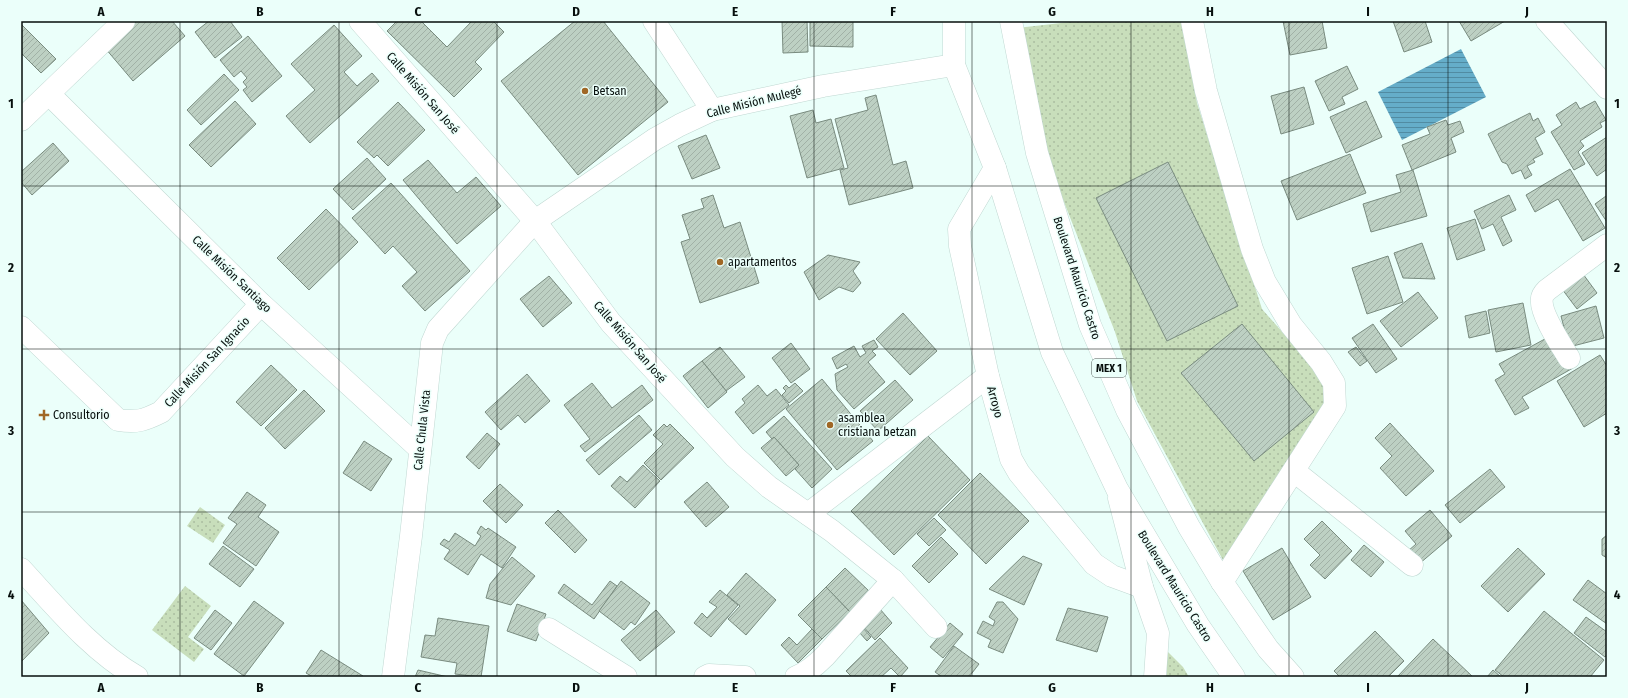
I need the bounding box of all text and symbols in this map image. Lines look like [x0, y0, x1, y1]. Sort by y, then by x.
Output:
text: A [96, 4, 105, 19]
text: B [256, 4, 264, 19]
text: C [415, 4, 422, 19]
text: D [572, 4, 580, 19]
text: E [732, 4, 738, 19]
text: F [890, 4, 896, 19]
text: G [1048, 4, 1056, 19]
text: H [1206, 4, 1214, 19]
text: I [1366, 4, 1370, 19]
text: J [1524, 4, 1529, 19]
street label: Calle Misión San José [384, 49, 462, 137]
street label: Calle Misión Mulegé [705, 83, 803, 121]
place label: Betsan [593, 84, 627, 98]
marker: Betsan [580, 86, 590, 96]
text: 1 [8, 96, 14, 111]
text: 1 [1614, 96, 1620, 111]
street label: Boulevard Mauricio Castro [1050, 215, 1104, 341]
street label: Calle Misión Santiago [190, 233, 274, 315]
place label: apartamentos [728, 255, 797, 269]
marker: apartamentos [715, 257, 725, 267]
text: 2 [7, 260, 14, 275]
text: 2 [1613, 260, 1620, 275]
street label: Calle Misión San José [591, 298, 669, 386]
street label: Calle Misión San Ignacio [162, 314, 252, 410]
road number: MEX 1 [1092, 359, 1126, 377]
street label: Arroyo [984, 385, 1006, 419]
street label: Calle Chula Vista [411, 389, 433, 471]
place label: Consultorio [53, 408, 110, 422]
marker: Consultorio [38, 409, 50, 421]
place label: asamblea cristiana betzan [838, 411, 916, 439]
marker: asamblea cristiana betzan [825, 420, 835, 430]
text: 3 [7, 423, 14, 438]
text: 3 [1613, 423, 1620, 438]
street label: Boulevard Mauricio Castro [1135, 528, 1215, 644]
text: 4 [8, 587, 15, 602]
text: 4 [1614, 587, 1621, 602]
text: A [96, 680, 105, 695]
text: B [256, 680, 264, 695]
text: C [415, 680, 422, 695]
text: D [572, 680, 580, 695]
text: E [732, 680, 738, 695]
text: F [890, 680, 896, 695]
text: G [1048, 680, 1056, 695]
text: H [1206, 680, 1214, 695]
text: I [1366, 680, 1370, 695]
text: J [1524, 680, 1529, 695]

